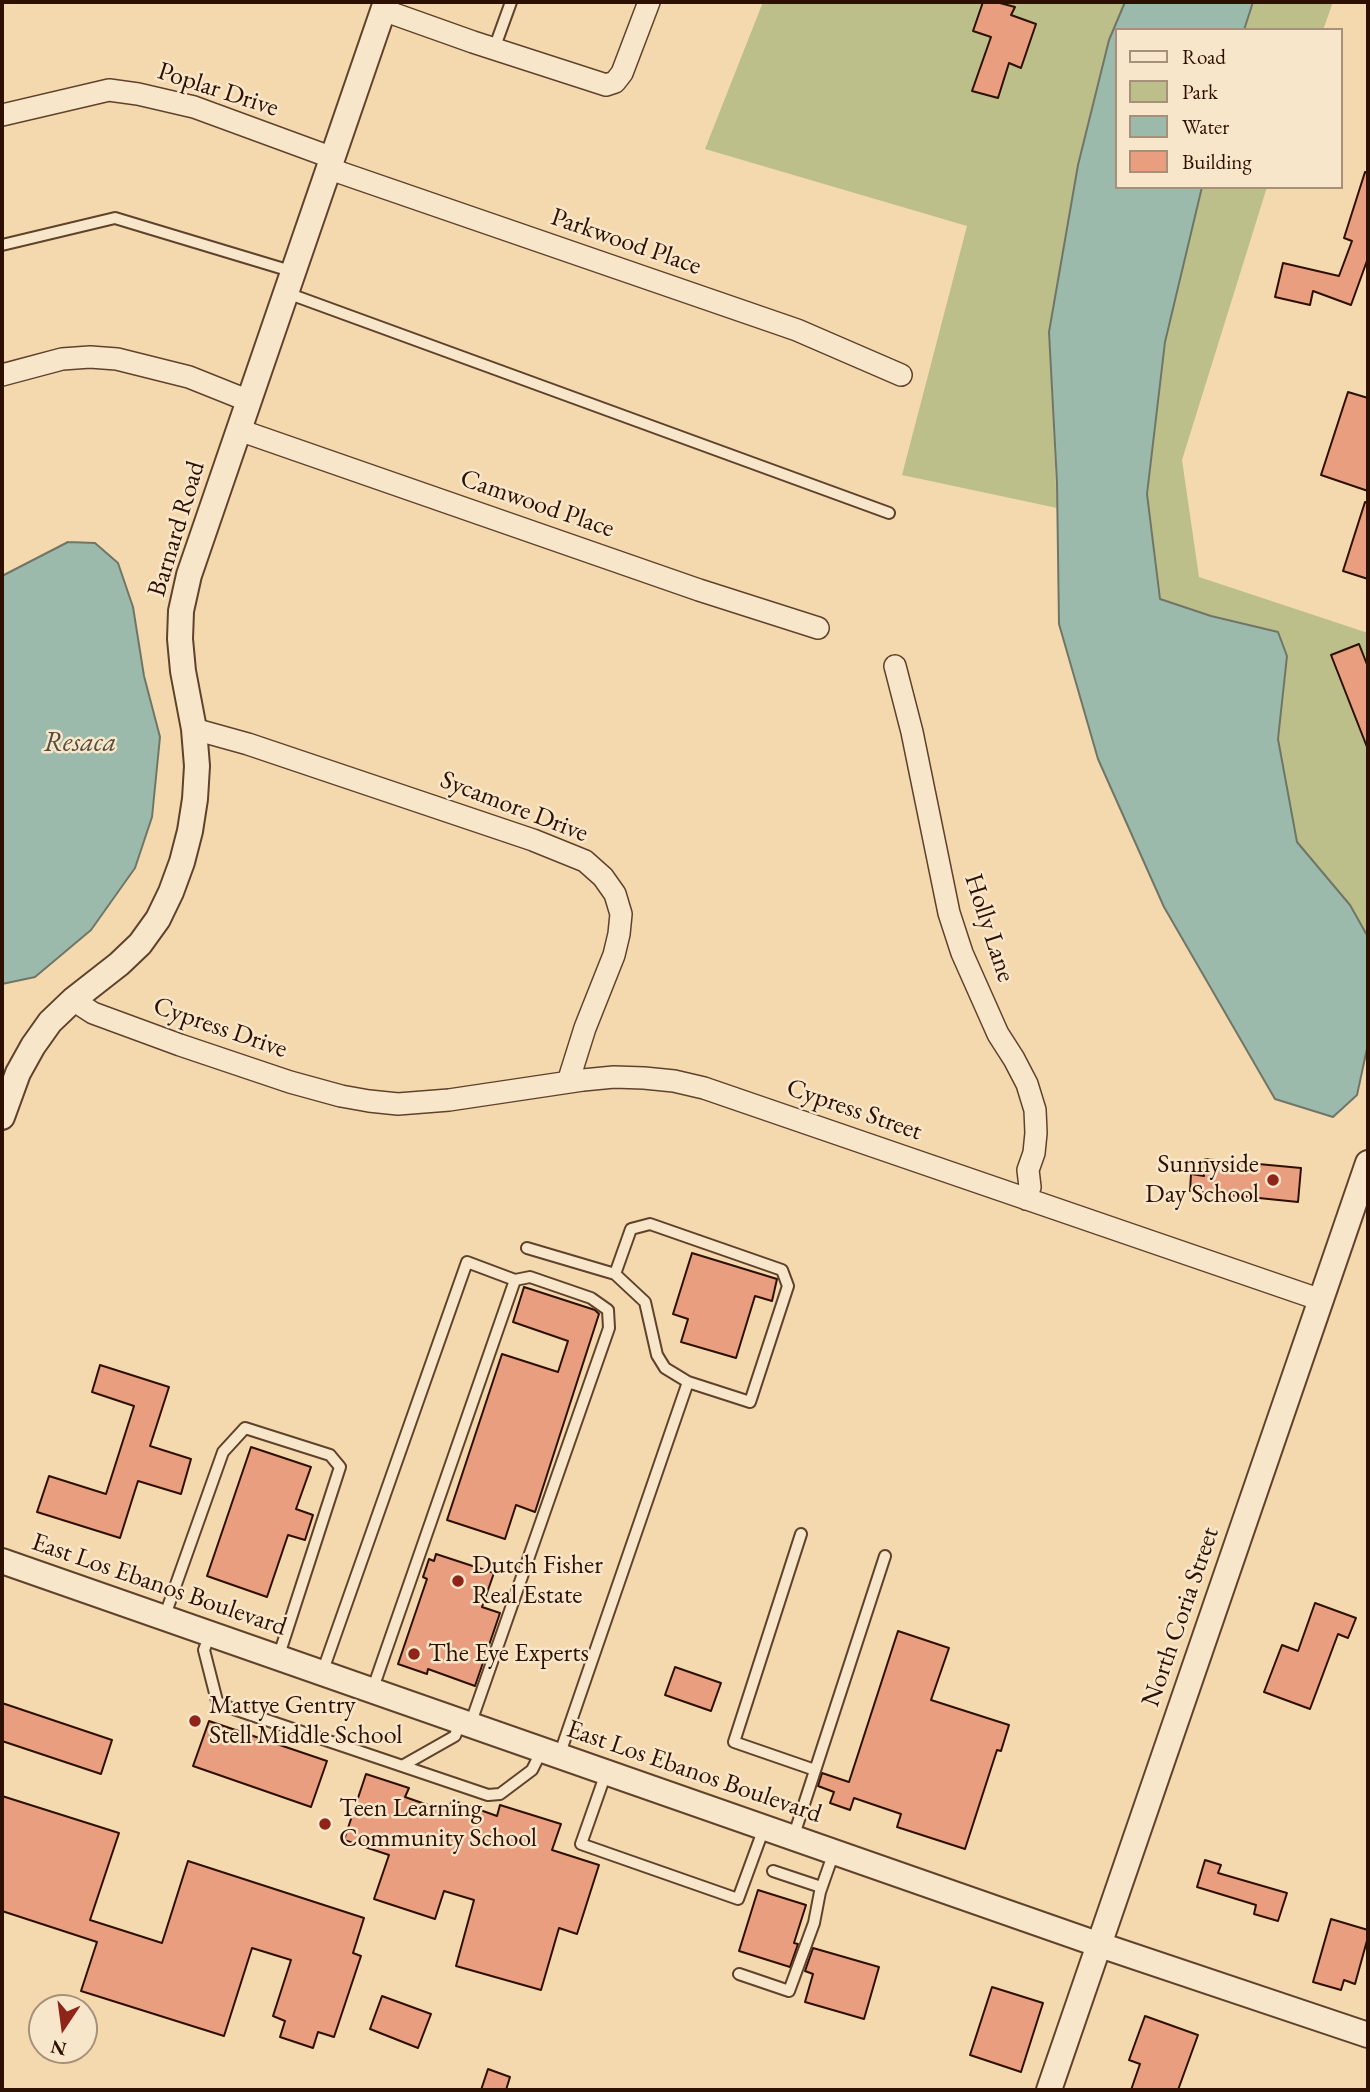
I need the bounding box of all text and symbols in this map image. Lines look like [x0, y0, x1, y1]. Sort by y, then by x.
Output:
legend [1114, 28, 1342, 189]
text: Road [1182, 43, 1226, 70]
street label: Poplar Drive [154, 56, 282, 124]
text: Park [1182, 78, 1218, 105]
text: Water [1182, 113, 1229, 140]
text: Building [1182, 148, 1252, 175]
street label: Parkwood Place [547, 202, 705, 282]
street label: Barnard Road [142, 458, 212, 600]
street label: Camwood Place [456, 463, 618, 545]
water label: Resaca [44, 726, 116, 760]
street label: Sycamore Drive [436, 764, 592, 850]
street label: Holly Lane [957, 870, 1021, 986]
street label: Cypress Drive [149, 991, 291, 1065]
street label: Cypress Street [782, 1072, 926, 1148]
place label: Sunnyside Day School [1145, 1149, 1259, 1210]
marker: Sunnyside Day School [1265, 1172, 1281, 1188]
street label: North Coria Street [1136, 1523, 1226, 1711]
street label: East Los Ebanos Boulevard [28, 1527, 290, 1643]
place label: Dutch Fisher Real Estate [472, 1550, 603, 1612]
marker: Dutch Fisher Real Estate [450, 1573, 466, 1589]
place label: The Eye Experts [428, 1638, 589, 1670]
marker: The Eye Experts [406, 1646, 422, 1662]
place label: Mattye Gentry Stell Middle School [209, 1690, 402, 1752]
marker: Mattye Gentry Stell Middle School [187, 1713, 203, 1729]
street label: East Los Ebanos Boulevard [563, 1714, 825, 1830]
place label: Teen Learning Community School [339, 1793, 537, 1854]
marker: Teen Learning Community School [317, 1816, 333, 1832]
north arrow [28, 1994, 98, 2064]
text: N [48, 2034, 69, 2062]

